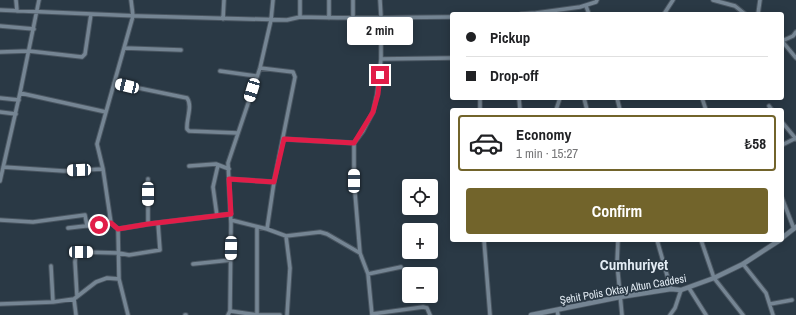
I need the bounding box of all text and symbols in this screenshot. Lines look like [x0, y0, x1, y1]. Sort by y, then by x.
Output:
callout: 2 min [347, 17, 413, 45]
text: 2 min [366, 22, 394, 39]
text: Pickup [490, 27, 530, 48]
text: Drop-off [490, 65, 539, 86]
route end [371, 66, 389, 84]
car [114, 77, 140, 95]
car [243, 77, 261, 103]
text: Economy [516, 124, 571, 145]
icon: car [468, 125, 504, 161]
text: ₺58 [745, 133, 766, 154]
text: 1 min · 15:27 [516, 145, 578, 162]
car [67, 164, 91, 176]
car [348, 169, 360, 193]
map controls [402, 179, 438, 303]
button: locate [402, 179, 438, 215]
car [142, 182, 154, 206]
button: Confirm [466, 188, 768, 234]
route start [90, 216, 108, 234]
button: + [402, 223, 438, 259]
car [225, 236, 237, 260]
car [69, 246, 93, 258]
district label: Cumhuriyet [600, 254, 668, 275]
button: − [402, 267, 438, 303]
street label: Şehit Polis Oktay Altun Caddesi [559, 271, 687, 307]

